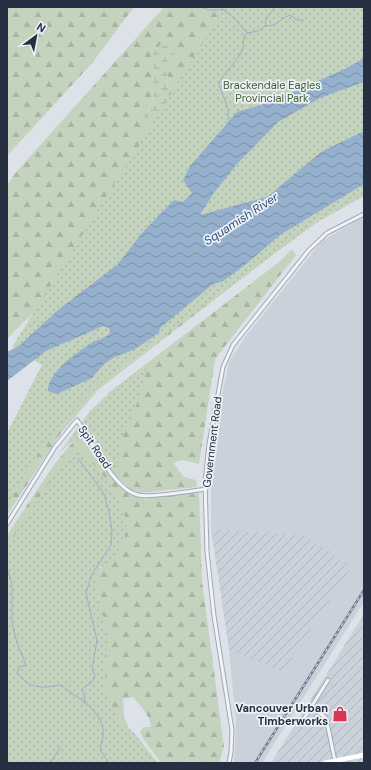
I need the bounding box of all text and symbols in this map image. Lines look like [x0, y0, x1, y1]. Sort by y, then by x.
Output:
north arrow [16, 16, 56, 56]
text: N [34, 19, 48, 36]
park label: Brackendale Eagles Provincial Park [223, 78, 321, 105]
water label: Squamish River [201, 189, 282, 249]
street label: Government Road [199, 395, 225, 488]
street label: Spit Road [76, 423, 114, 471]
place label: Vancouver Urban Timberworks [235, 701, 328, 728]
shop icon: Vancouver Urban Timberworks [331, 705, 349, 723]

